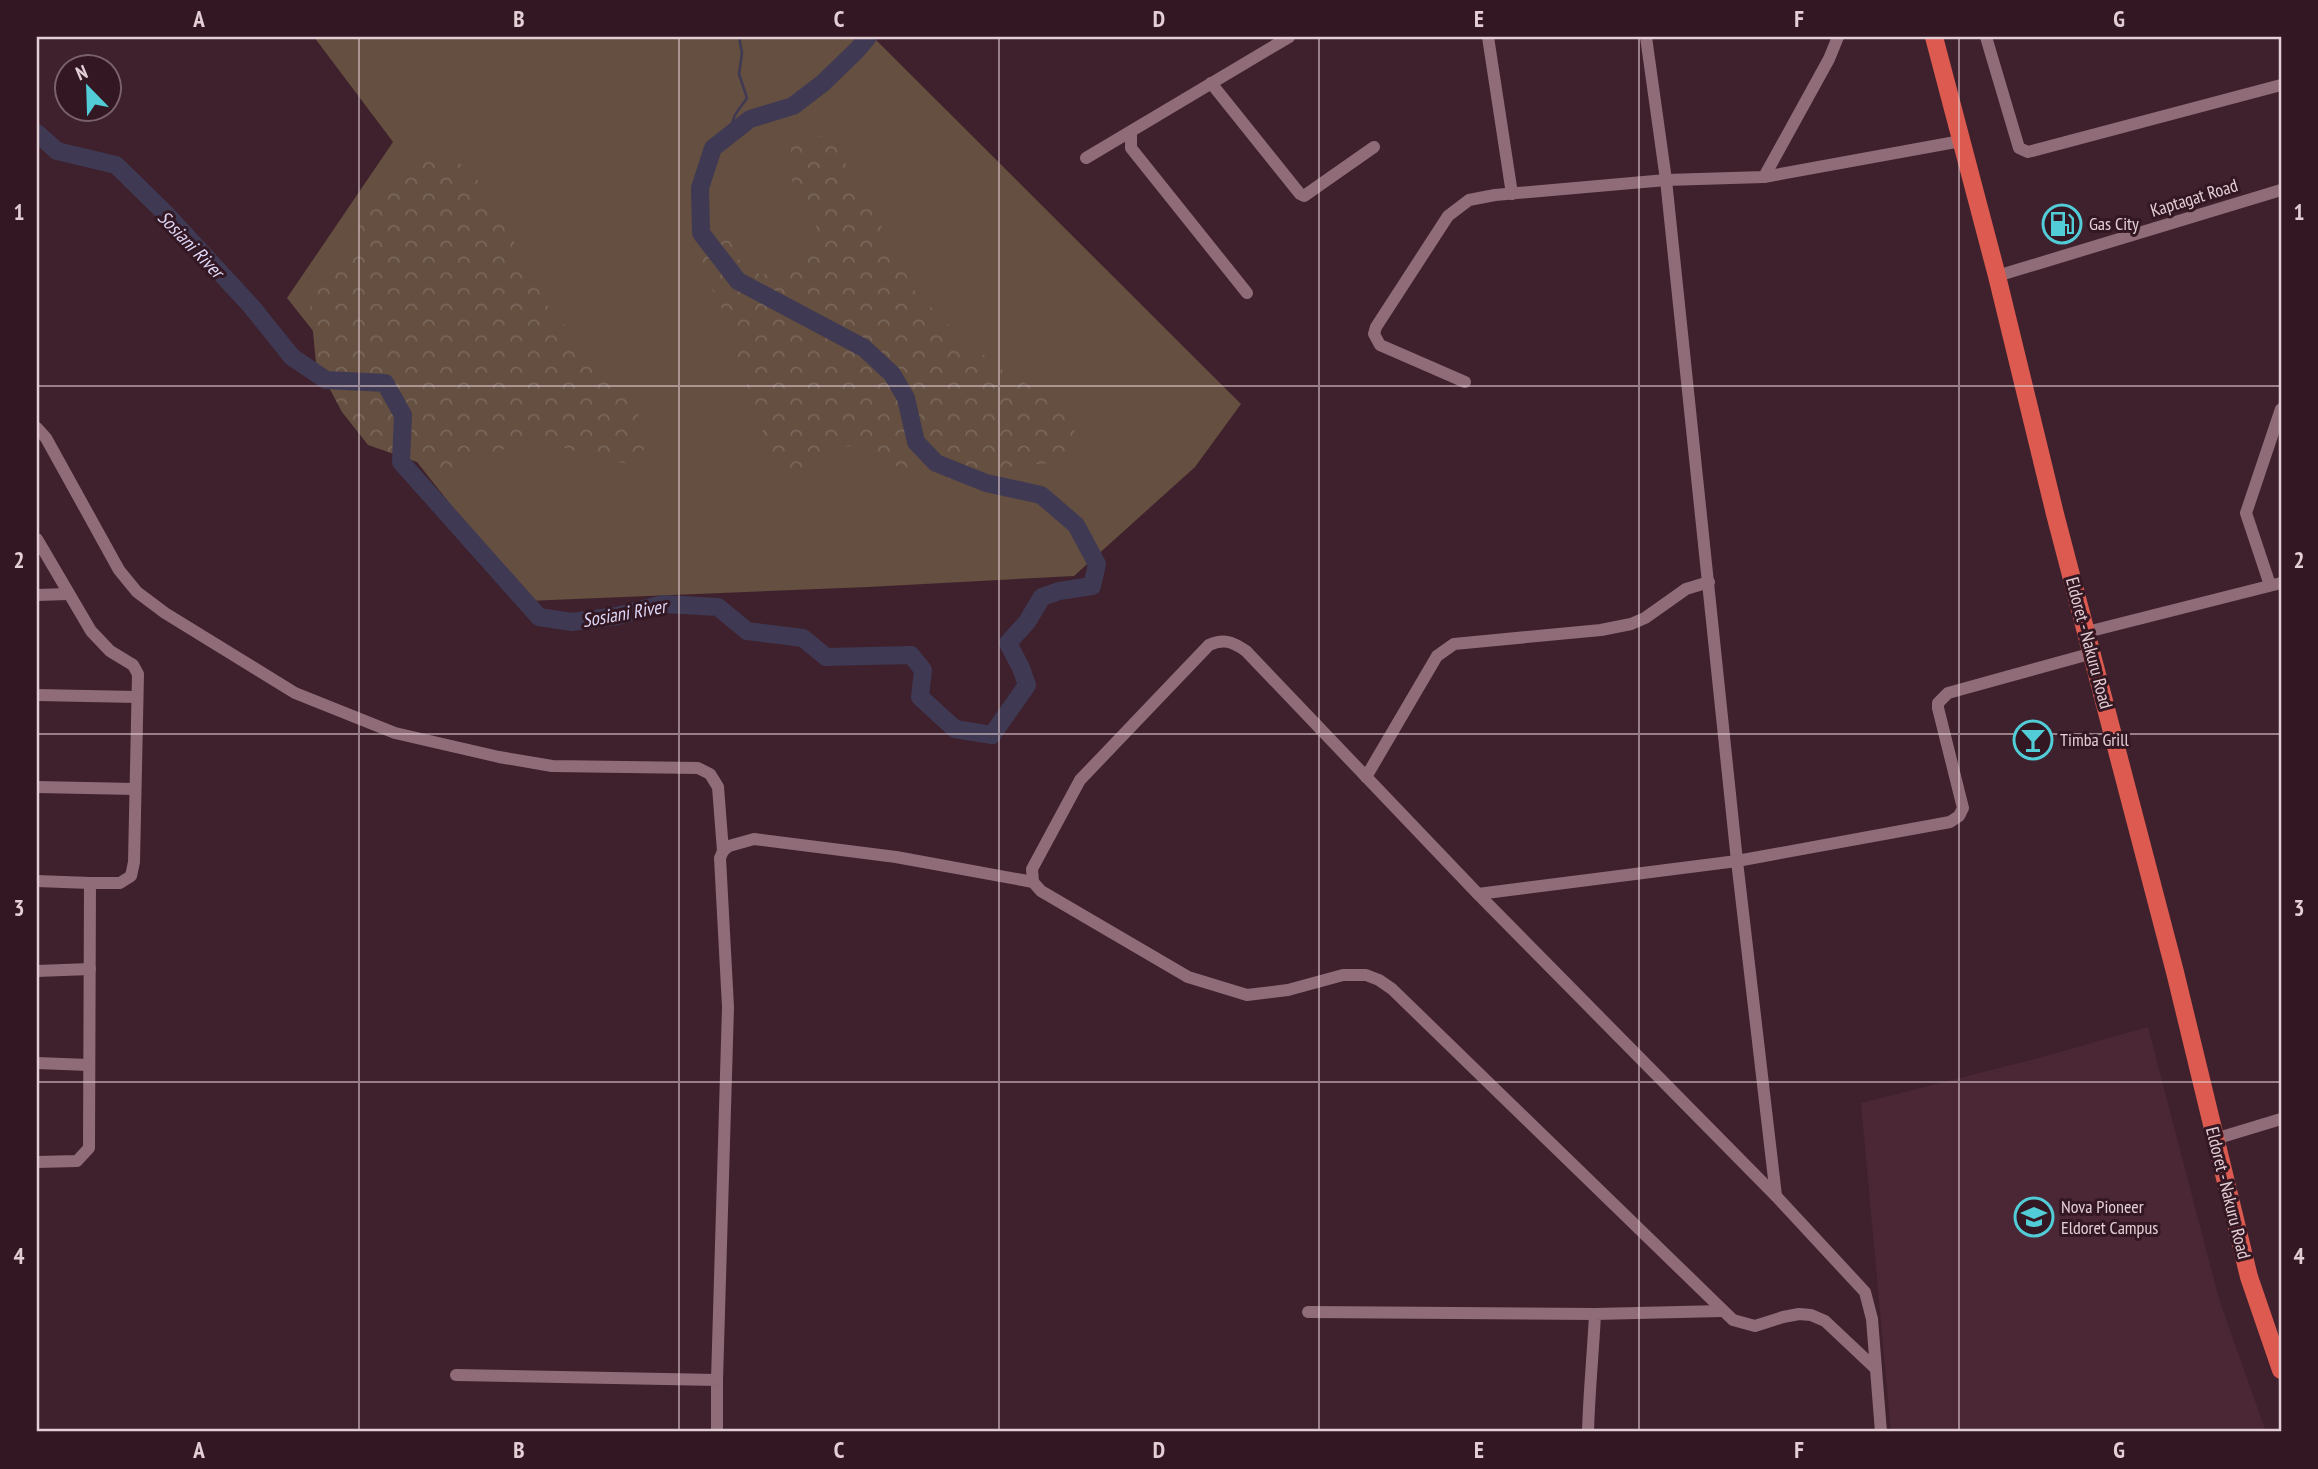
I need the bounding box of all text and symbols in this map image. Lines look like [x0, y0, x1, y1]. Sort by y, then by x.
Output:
text: A [192, 4, 205, 33]
text: B [513, 4, 525, 33]
text: C [834, 4, 845, 33]
text: D [1153, 4, 1165, 33]
text: E [1474, 4, 1484, 33]
text: F [1794, 4, 1804, 33]
text: G [2113, 4, 2125, 33]
north arrow [52, 52, 122, 122]
text: N [72, 59, 91, 85]
street label: Kaptagat Road [2147, 173, 2240, 222]
text: 1 [14, 197, 25, 226]
text: 1 [2294, 197, 2305, 226]
fuel station icon: Gas City [2041, 203, 2083, 245]
water label: Sosiani River [153, 205, 231, 285]
place label: Gas City [2089, 212, 2139, 235]
text: 2 [14, 545, 25, 574]
text: 2 [2294, 545, 2305, 574]
street label: Eldoret - Nakuru Road [2061, 575, 2118, 711]
water label: Sosiani River [580, 593, 671, 632]
bar icon: Timba Grill [2012, 719, 2054, 761]
place label: Timba Grill [2060, 728, 2129, 751]
text: 3 [14, 893, 25, 922]
text: 3 [2294, 893, 2305, 922]
street label: Eldoret - Nakuru Road [2201, 1124, 2256, 1261]
place label: Nova Pioneer Eldoret Campus [2061, 1195, 2158, 1239]
school or university icon: Nova Pioneer Eldoret Campus [2013, 1196, 2055, 1238]
text: 4 [14, 1241, 25, 1270]
text: 4 [2294, 1241, 2305, 1270]
text: A [192, 1435, 205, 1464]
text: B [513, 1435, 525, 1464]
text: C [834, 1435, 845, 1464]
text: D [1153, 1435, 1165, 1464]
text: E [1474, 1435, 1484, 1464]
text: F [1794, 1435, 1804, 1464]
text: G [2113, 1435, 2125, 1464]

